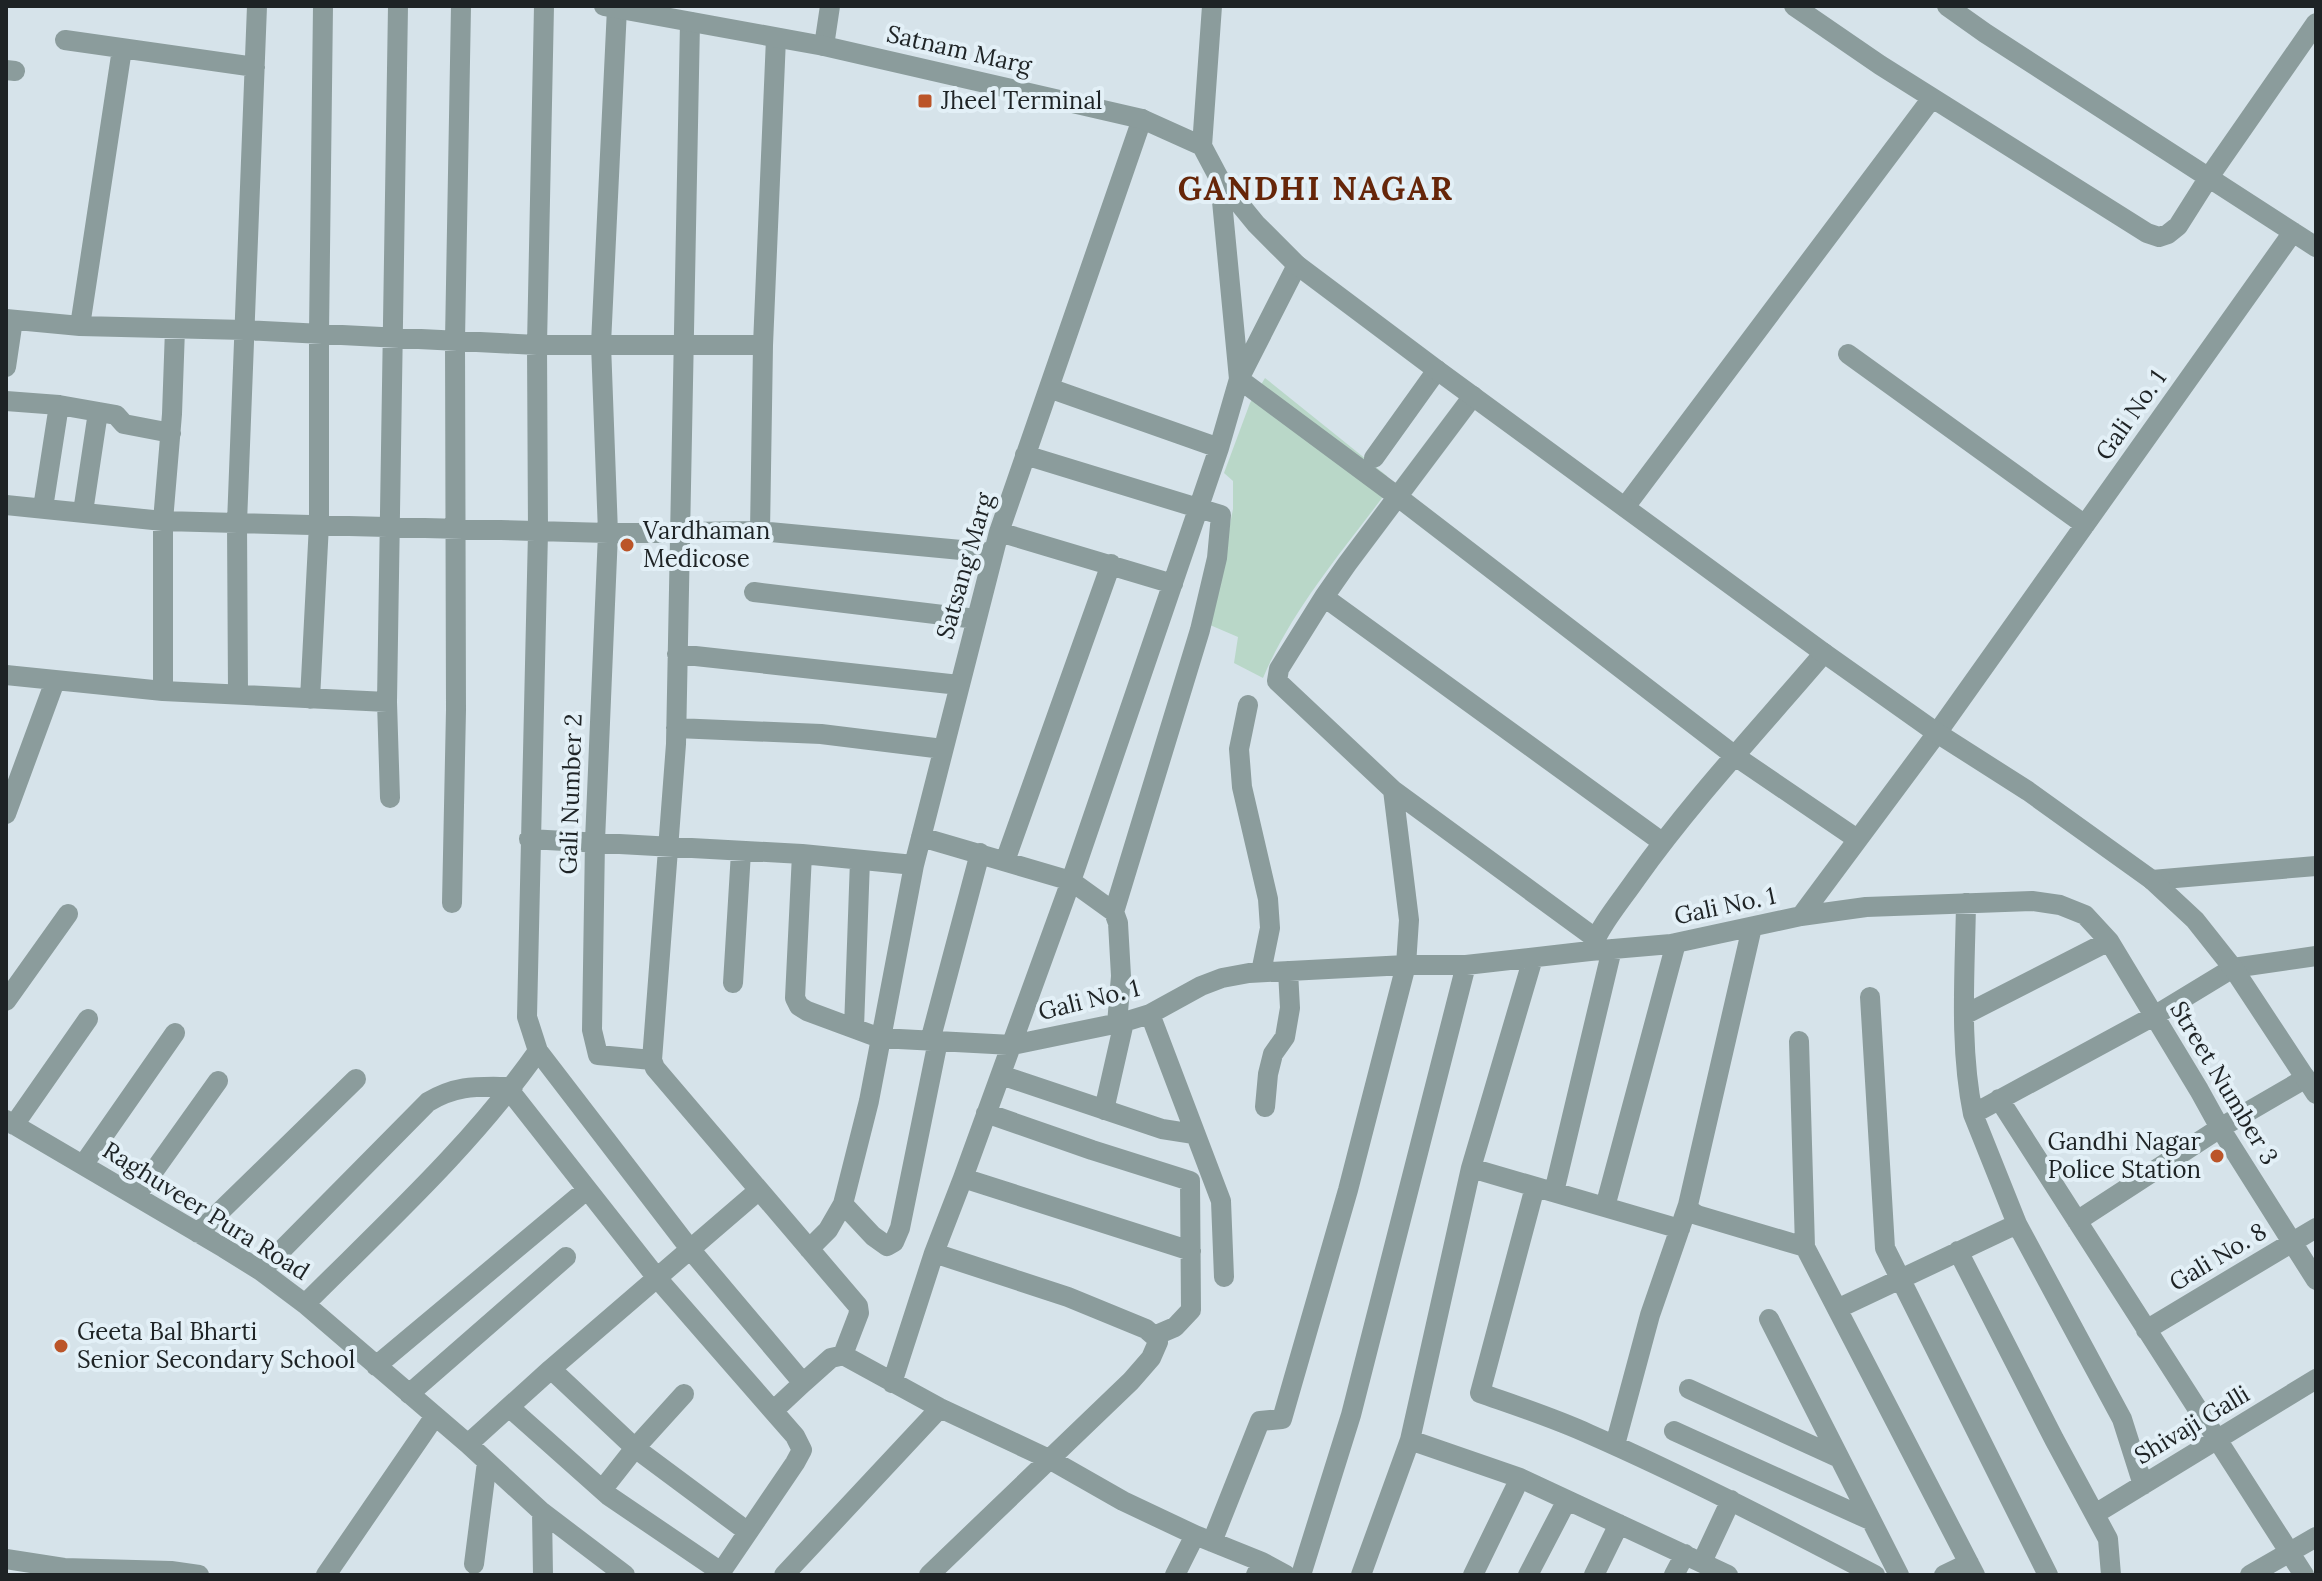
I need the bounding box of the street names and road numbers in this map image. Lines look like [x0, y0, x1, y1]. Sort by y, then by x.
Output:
street label: Satnam Marg [884, 18, 1035, 81]
street label: Gali No. 1 [2088, 364, 2173, 466]
street label: Satsang Marg [929, 488, 1000, 643]
street label: Gali Number 2 [552, 713, 589, 875]
street label: Gali No. 1 [1671, 880, 1779, 931]
street label: Gali No. 1 [1035, 972, 1143, 1027]
street label: Street Number 3 [2163, 995, 2285, 1170]
street label: Raghuveer Pura Road [97, 1134, 315, 1287]
street label: Gali No. 8 [2163, 1215, 2272, 1298]
street label: Shivaji Galli [2129, 1378, 2255, 1471]

